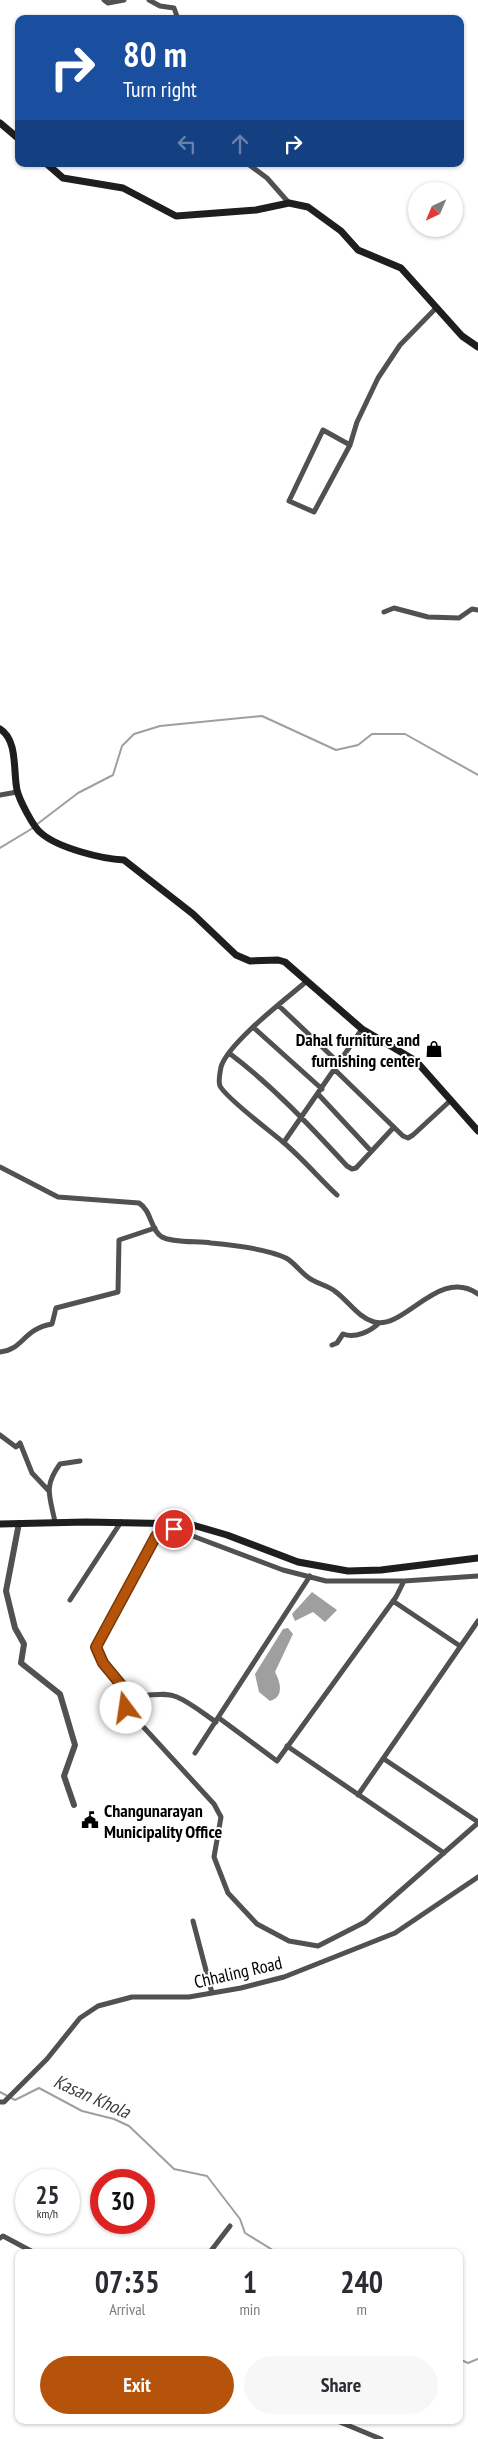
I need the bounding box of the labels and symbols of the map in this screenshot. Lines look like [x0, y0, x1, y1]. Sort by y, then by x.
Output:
north arrow [408, 182, 462, 238]
place label: Dahal furniture and furnishing center [296, 1028, 421, 1072]
shop icon: Dahal furniture and furnishing center [424, 1039, 444, 1059]
pin [153, 1508, 195, 1550]
position arrow [99, 1681, 151, 1733]
place label: Changunarayan Municipality Office [104, 1799, 222, 1843]
public building icon: Changunarayan Municipality Office [80, 1810, 100, 1830]
street label: Chhaling Road [192, 1951, 284, 1993]
water label: Kasan Khola [50, 2069, 135, 2124]
speed limit sign: 30 [90, 2169, 155, 2234]

